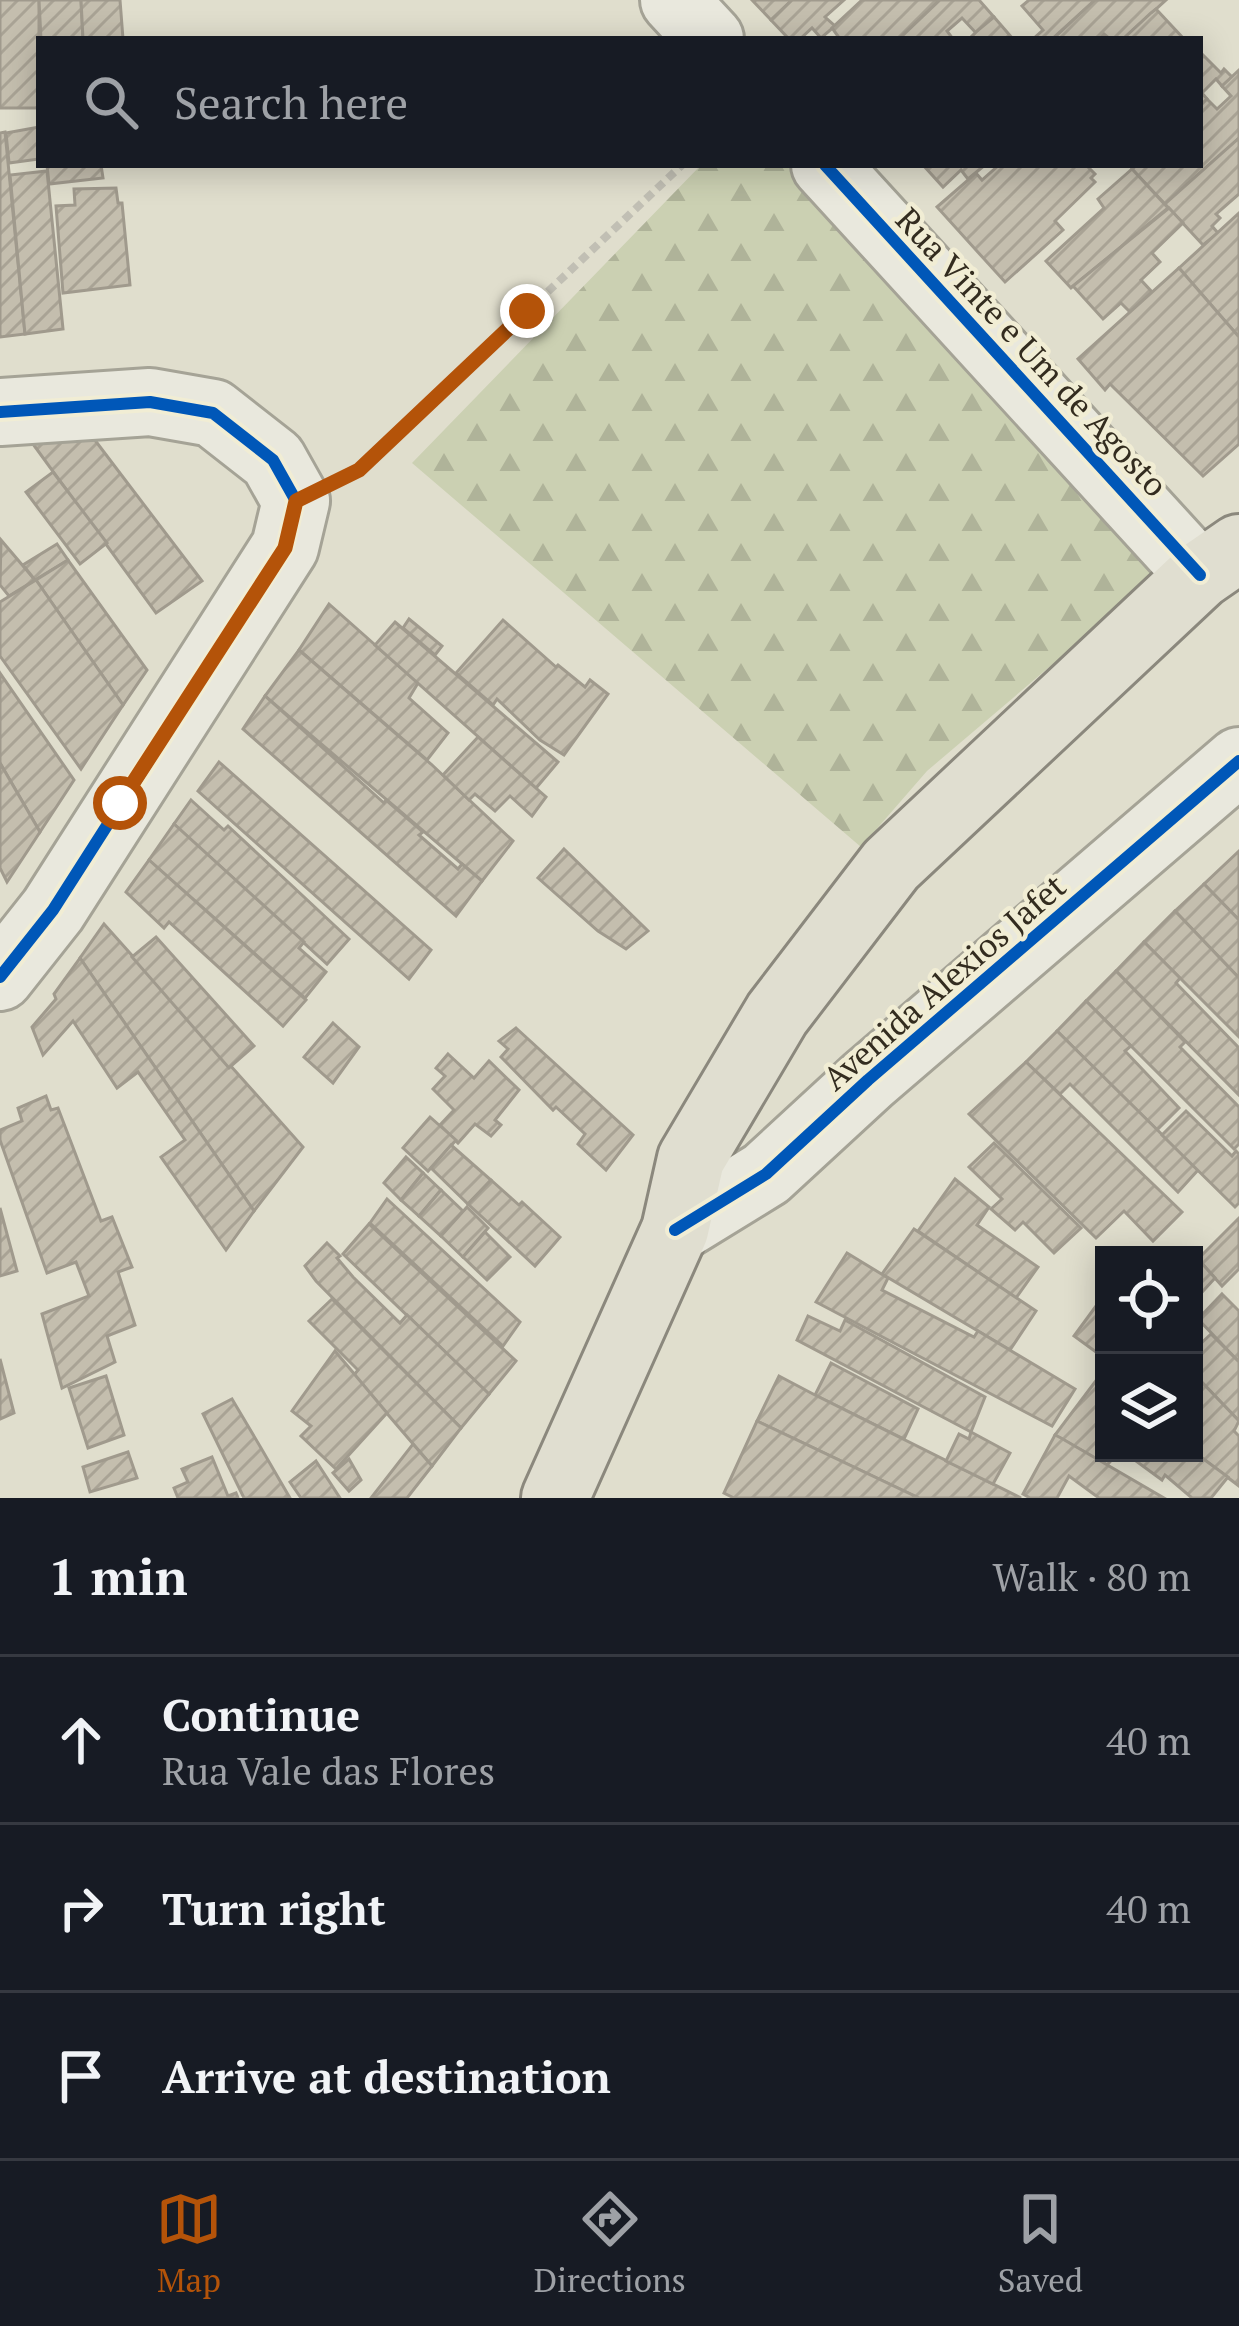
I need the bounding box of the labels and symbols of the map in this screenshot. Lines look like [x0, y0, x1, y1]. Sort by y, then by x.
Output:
street label: Rua Vinte e Um de Agosto [887, 198, 1178, 505]
route end [500, 284, 554, 338]
route start [93, 776, 147, 830]
street label: Avenida Alexios Jafet [813, 864, 1074, 1099]

